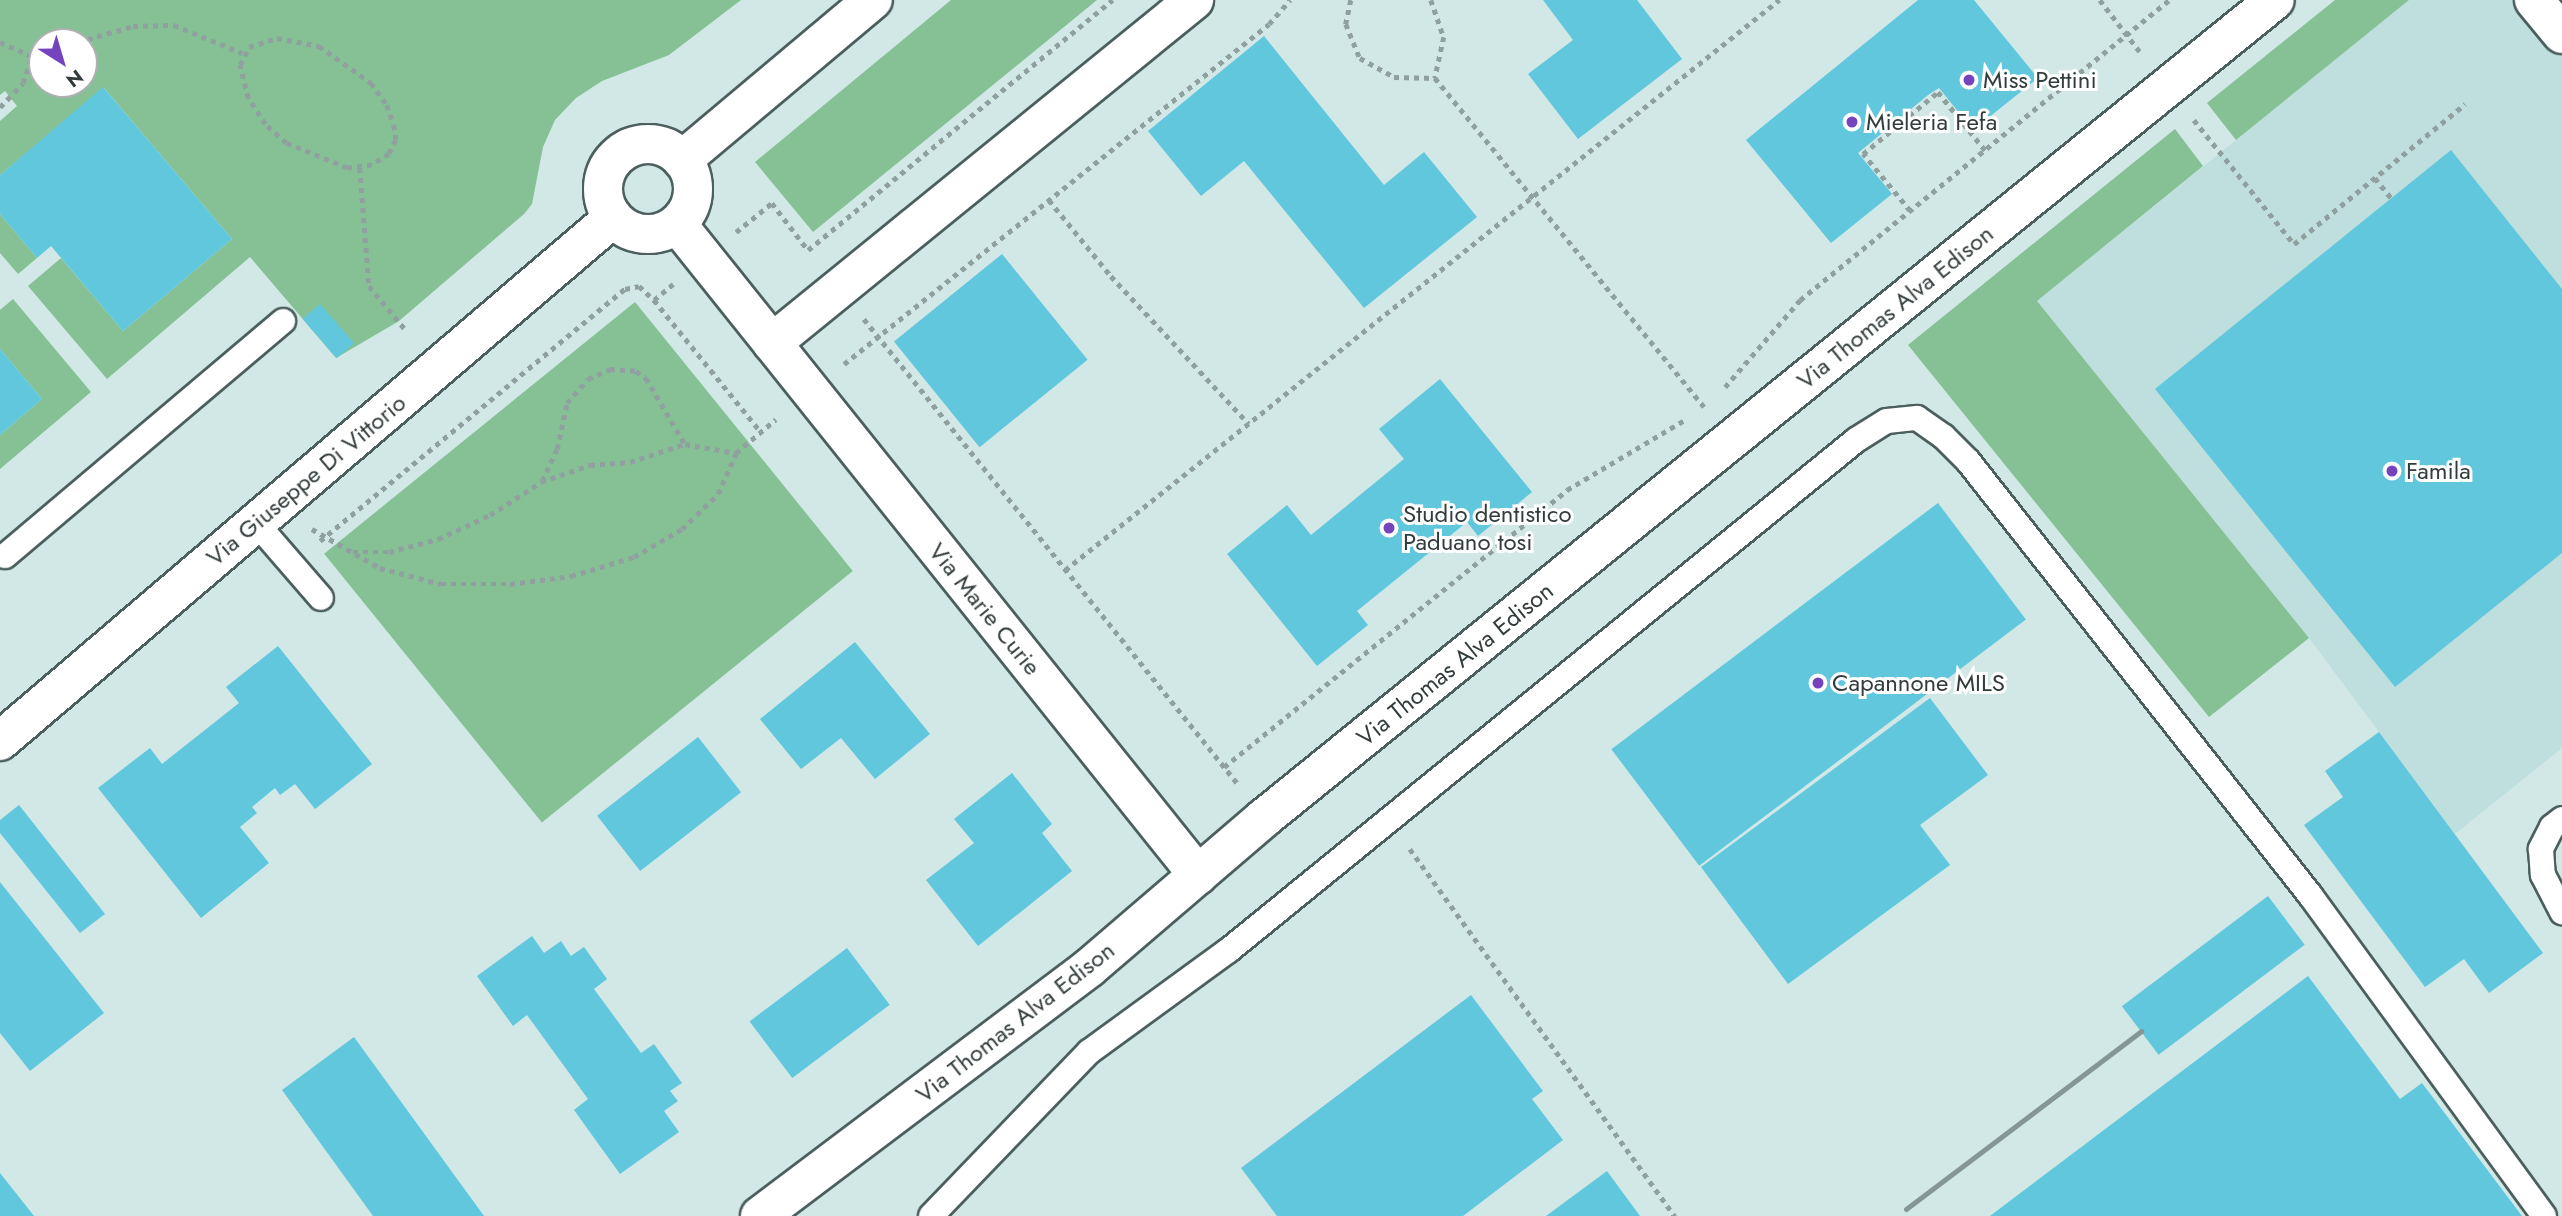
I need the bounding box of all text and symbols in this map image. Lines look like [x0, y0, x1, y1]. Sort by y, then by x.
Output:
north arrow [28, 28, 98, 98]
text: N [61, 63, 89, 94]
place label: Miss Pettini [1983, 66, 2097, 94]
marker: Miss Pettini [1961, 72, 1977, 88]
place label: Mieleria Fefa [1866, 108, 1997, 136]
marker: Mieleria Fefa [1844, 114, 1860, 130]
street label: Via Thomas Alva Edison [1791, 219, 1999, 395]
street label: Via Giuseppe Di Vittorio [201, 388, 411, 572]
place label: Famila [2406, 457, 2471, 485]
marker: Famila [2384, 463, 2400, 479]
place label: Studio dentistico Paduano tosi [1403, 500, 1572, 556]
marker: Studio dentistico Paduano tosi [1381, 520, 1397, 536]
street label: Via Marie Curie [923, 537, 1047, 681]
street label: Via Thomas Alva Edison [1351, 576, 1559, 752]
place label: Capannone MILS [1832, 669, 2005, 697]
marker: Capannone MILS [1810, 675, 1826, 691]
street label: Via Thomas Alva Edison [910, 936, 1120, 1108]

